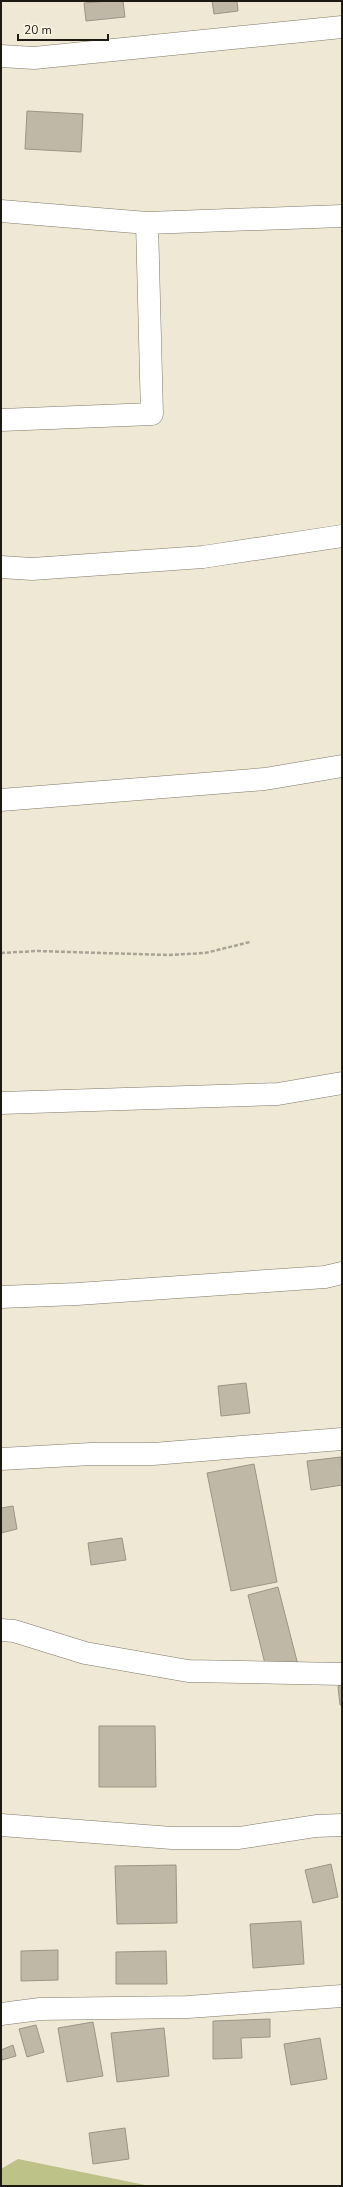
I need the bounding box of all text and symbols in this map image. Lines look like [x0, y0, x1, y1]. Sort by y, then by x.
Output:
scale bar [18, 16, 108, 42]
text: 20 m [24, 22, 52, 38]

